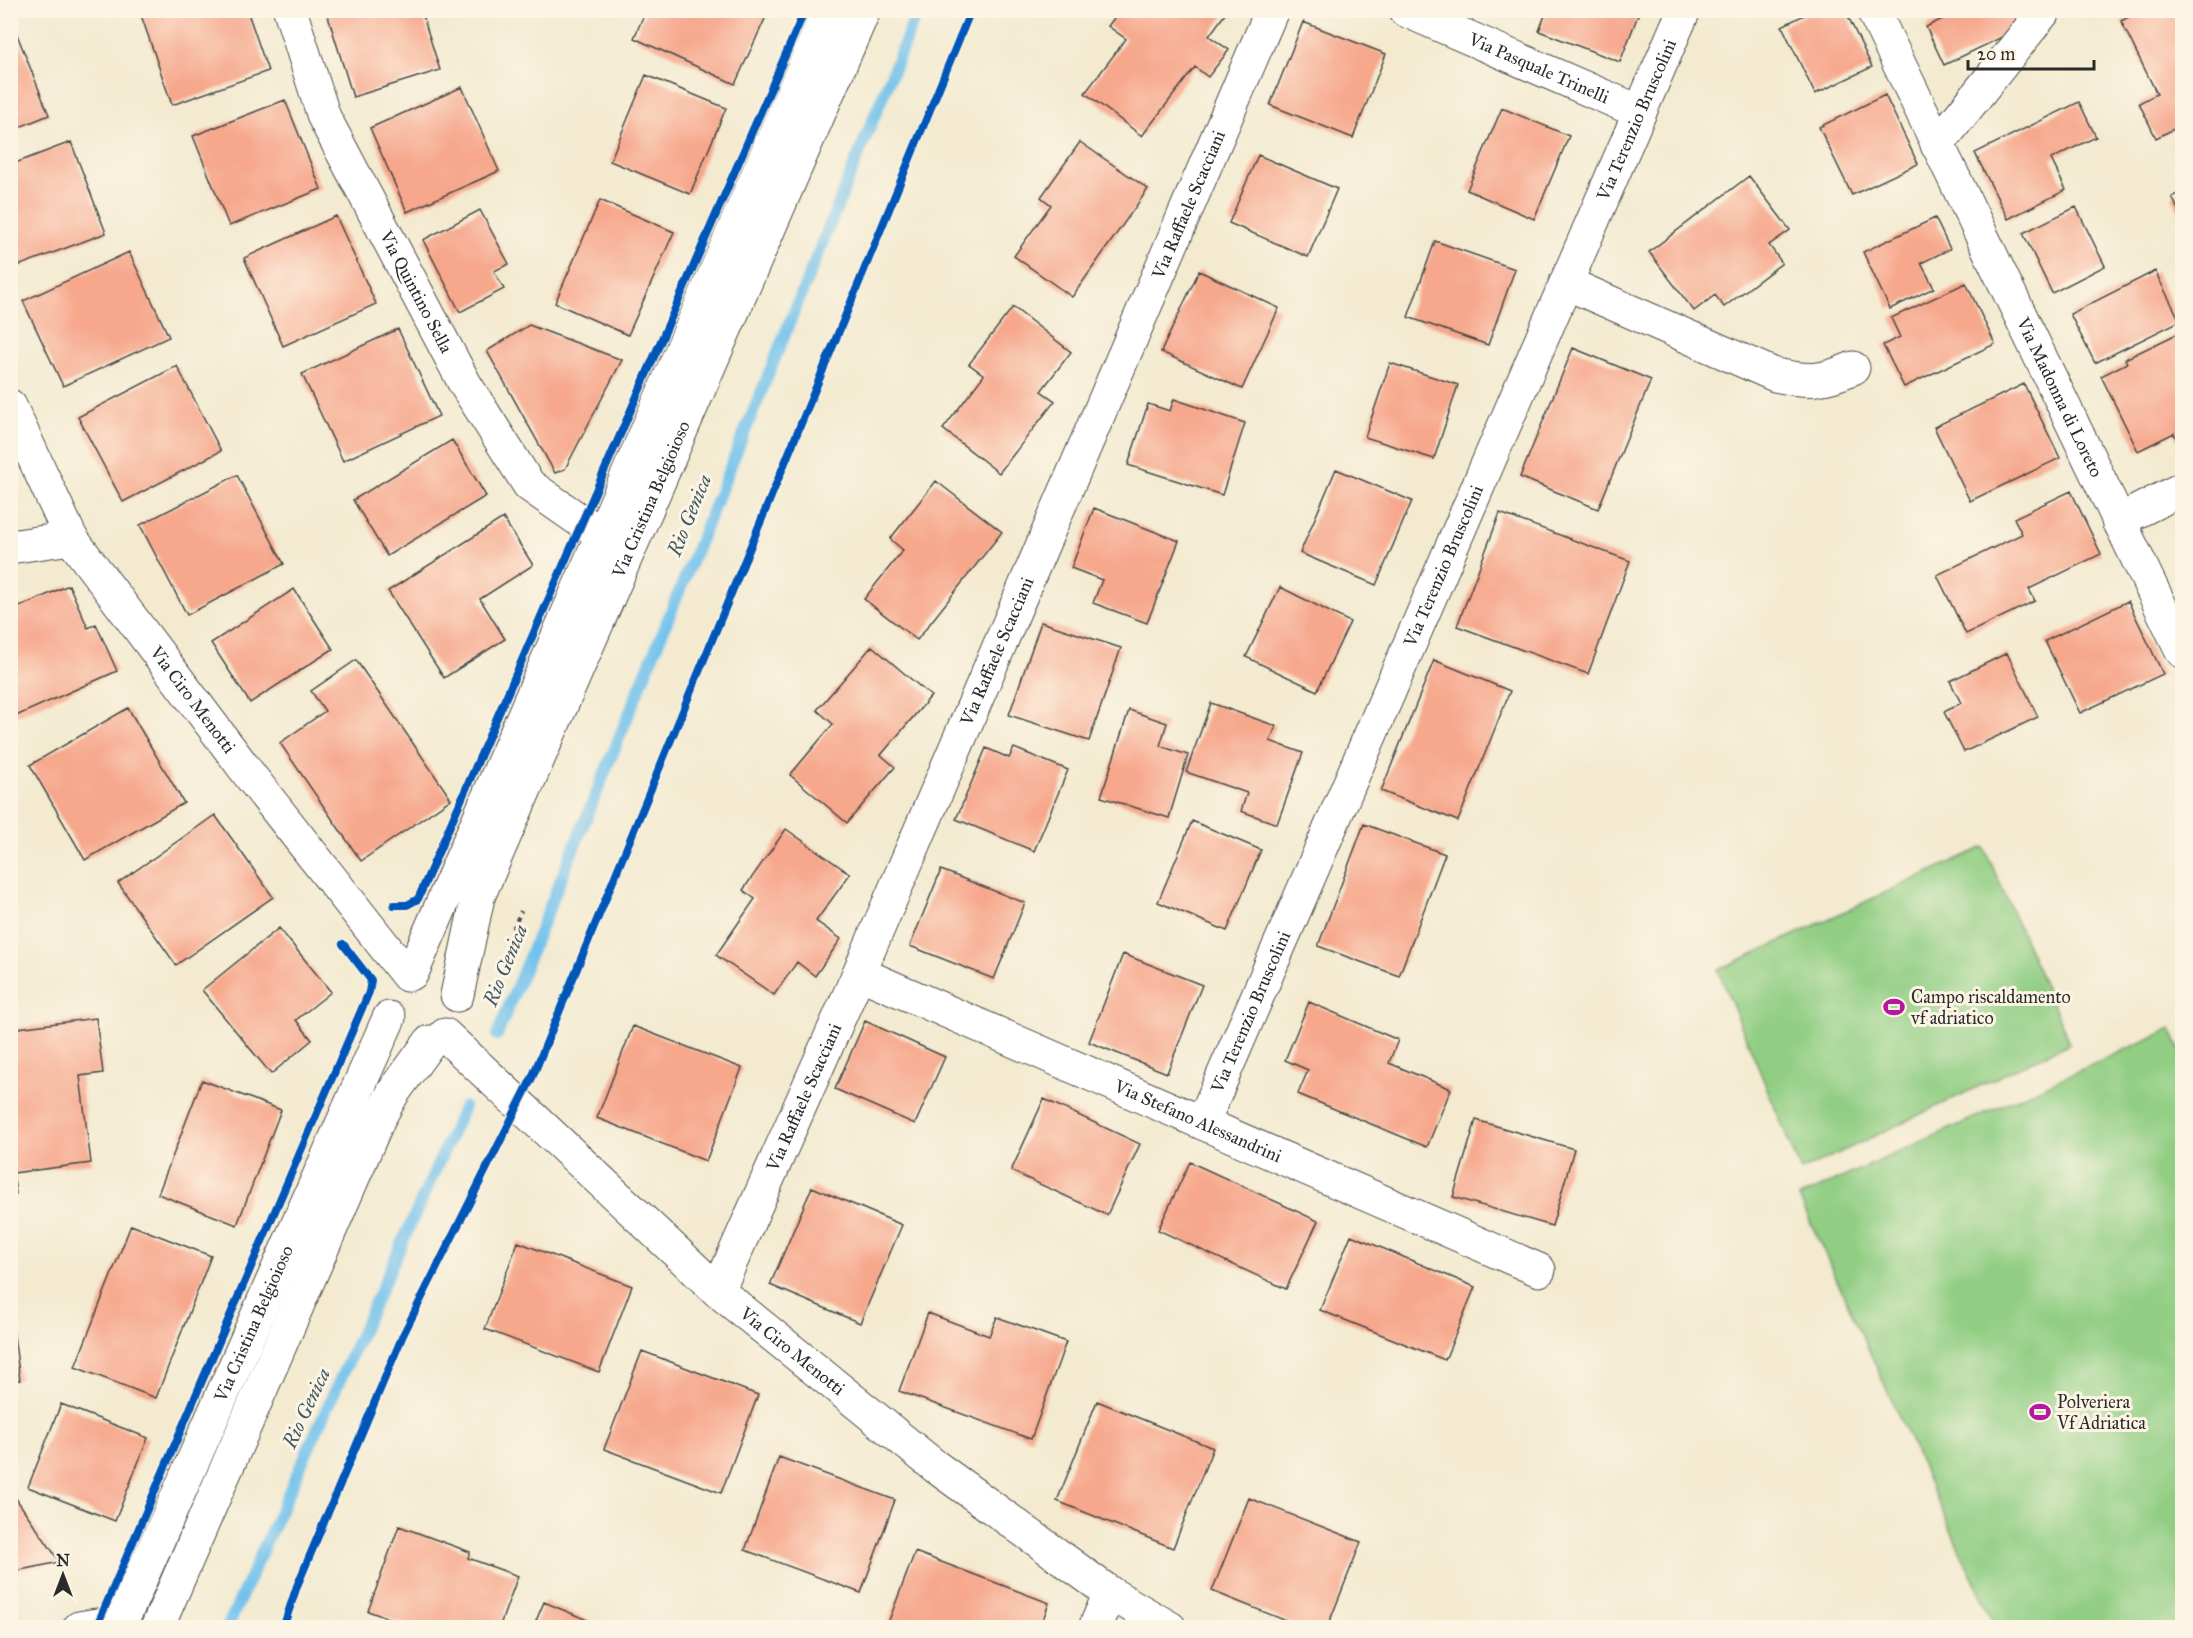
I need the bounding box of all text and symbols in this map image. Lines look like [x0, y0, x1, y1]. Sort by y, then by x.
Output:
street label: Via Pasquale Trinelli [1464, 28, 1612, 108]
scale bar [1968, 33, 2094, 71]
street label: Via Terenzio Bruscolini [1592, 36, 1681, 205]
text: 20 m [1977, 43, 2015, 65]
street label: Via Raffaele Scacciani [1147, 127, 1230, 283]
street label: Via Quintino Sella [375, 226, 458, 357]
street label: Via Madonna di Loreto [2011, 313, 2108, 481]
street label: Via Cristina Belgioioso [607, 417, 695, 582]
water label: Rio Genica [661, 471, 716, 560]
street label: Via Terenzio Bruscolini [1399, 482, 1488, 651]
street label: Via Raffaele Scacciani [955, 574, 1039, 730]
street label: Via Ciro Menotti [145, 641, 240, 758]
water label: Rio Genica [477, 921, 532, 1010]
street label: Via Terenzio Bruscolini [1206, 928, 1295, 1097]
place label: Campo riscaldamento vf adriatico [1910, 986, 2071, 1029]
sports icon: Campo riscaldamento vf adriatico [1882, 995, 1906, 1019]
street label: Via Raffaele Scacciani [761, 1020, 846, 1175]
street label: Via Stefano Alessandrini [1110, 1075, 1285, 1167]
street label: Via Cristina Belgioioso [209, 1242, 298, 1406]
street label: Via Ciro Menotti [735, 1302, 849, 1400]
water label: Rio Genica [277, 1364, 335, 1453]
place label: Polveriera Vf Adriatica [2056, 1391, 2146, 1434]
sports icon: Polveriera Vf Adriatica [2028, 1400, 2052, 1424]
north arrow [33, 1545, 93, 1605]
text: N [56, 1551, 70, 1570]

